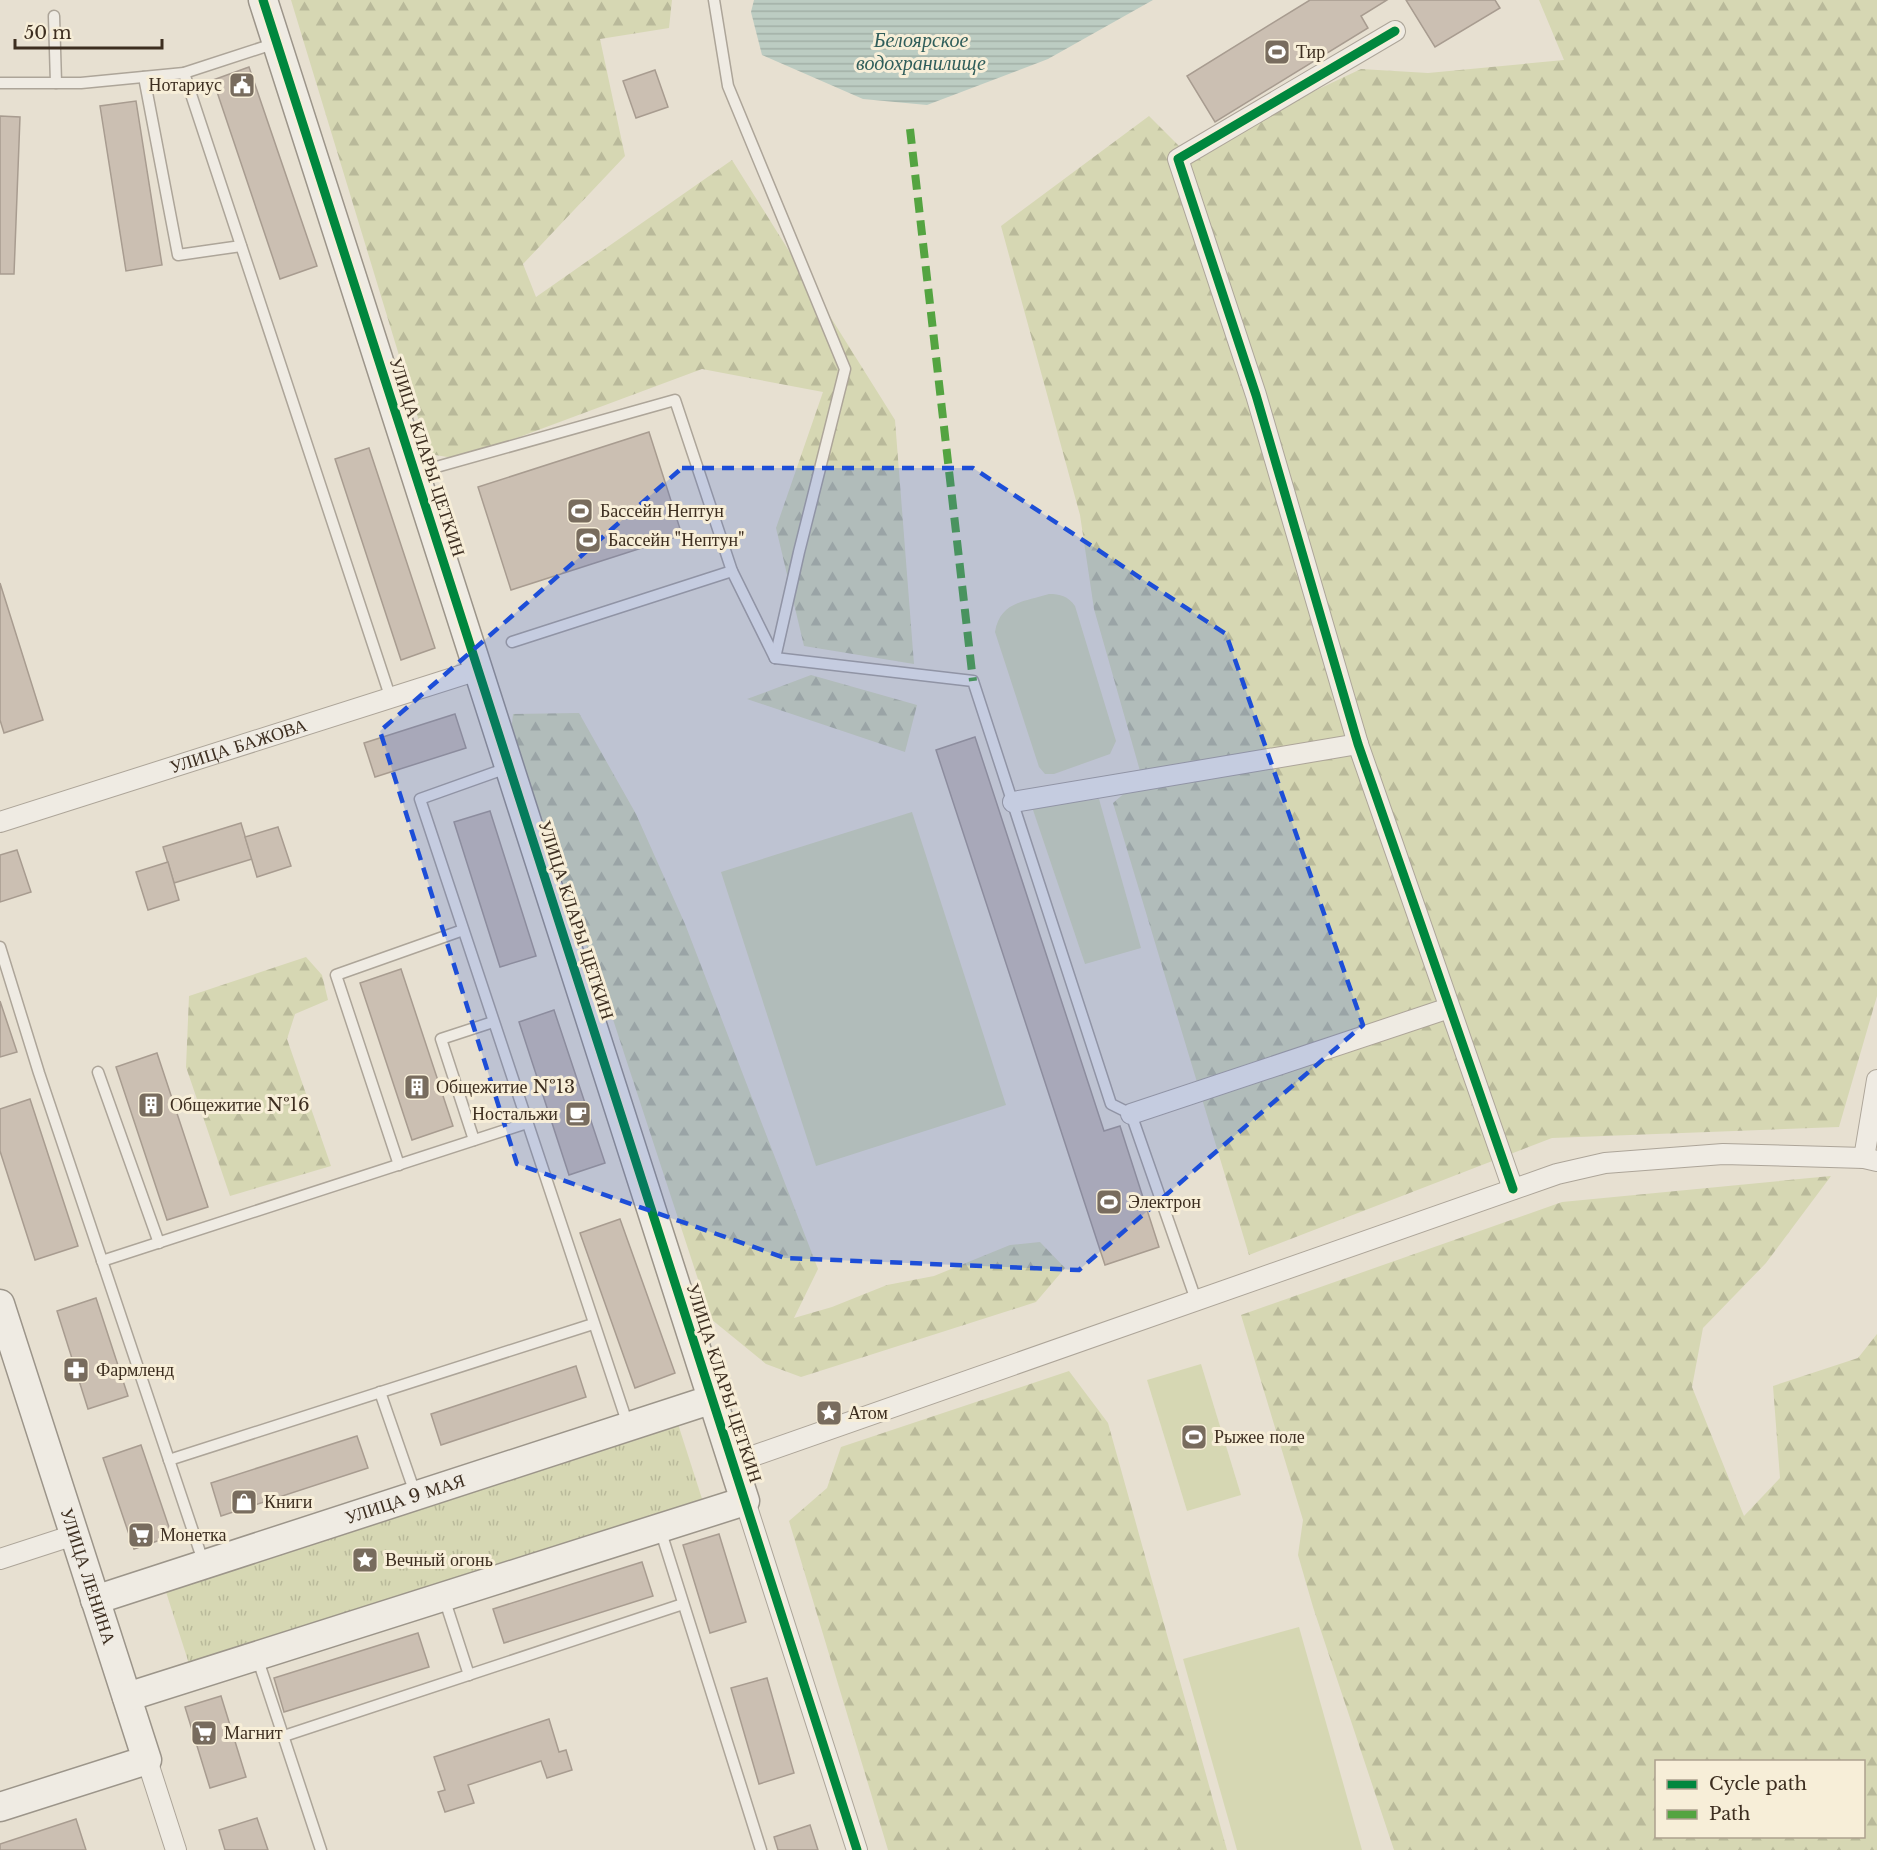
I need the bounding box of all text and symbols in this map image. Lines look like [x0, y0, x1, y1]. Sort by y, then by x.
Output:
scale bar [15, 12, 162, 50]
text: 50 m [24, 22, 72, 44]
water label: Белоярское водохранилище [856, 28, 986, 75]
sports icon: Тир [1262, 37, 1292, 67]
place label: Тир [1296, 41, 1325, 63]
public building icon: Нотариус [227, 70, 257, 100]
place label: Нотариус [149, 74, 222, 96]
street label: УЛИЦА КЛАРЫ ЦЕТКИН [384, 355, 470, 559]
sports icon: Бассейн Нептун [565, 496, 595, 526]
place label: Бассейн Нептун [600, 500, 724, 522]
sports icon: Бассейн "Нептун" [573, 525, 603, 555]
place label: Бассейн "Нептун" [608, 529, 745, 551]
street label: УЛИЦА БАЖОВА [167, 714, 310, 778]
street label: УЛИЦА КЛАРЫ ЦЕТКИН [533, 818, 619, 1022]
building icon: Общежитие №13 [402, 1072, 432, 1102]
place label: Общежитие №13 [436, 1076, 575, 1098]
building icon: Общежитие №16 [136, 1090, 166, 1120]
place label: Общежитие №16 [170, 1094, 309, 1116]
cafe icon: Ностальжи [563, 1099, 593, 1129]
place label: Ностальжи [472, 1103, 558, 1125]
sports icon: Электрон [1094, 1187, 1124, 1217]
place label: Электрон [1128, 1191, 1201, 1213]
street label: УЛИЦА КЛАРЫ ЦЕТКИН [681, 1281, 767, 1485]
pharmacy icon: Фармленд [61, 1355, 91, 1385]
place label: Фармленд [96, 1359, 174, 1381]
place icon: Атом [814, 1398, 844, 1428]
place label: Атом [848, 1402, 888, 1424]
sports icon: Рыжее поле [1179, 1422, 1209, 1452]
place label: Рыжее поле [1214, 1426, 1305, 1448]
street label: УЛИЦА 9 МАЯ [342, 1469, 468, 1529]
shop icon: Книги [229, 1487, 259, 1517]
place label: Книги [264, 1491, 313, 1513]
street label: УЛИЦА ЛЕНИНА [55, 1505, 120, 1647]
supermarket icon: Монетка [126, 1520, 156, 1550]
place label: Монетка [160, 1524, 227, 1546]
place icon: Вечный огонь [350, 1545, 380, 1575]
place label: Вечный огонь [385, 1549, 493, 1571]
supermarket icon: Магнит [189, 1718, 219, 1748]
place label: Магнит [224, 1722, 283, 1744]
legend [1655, 1760, 1865, 1838]
text: Cycle path [1709, 1773, 1807, 1795]
text: Path [1709, 1803, 1750, 1825]

